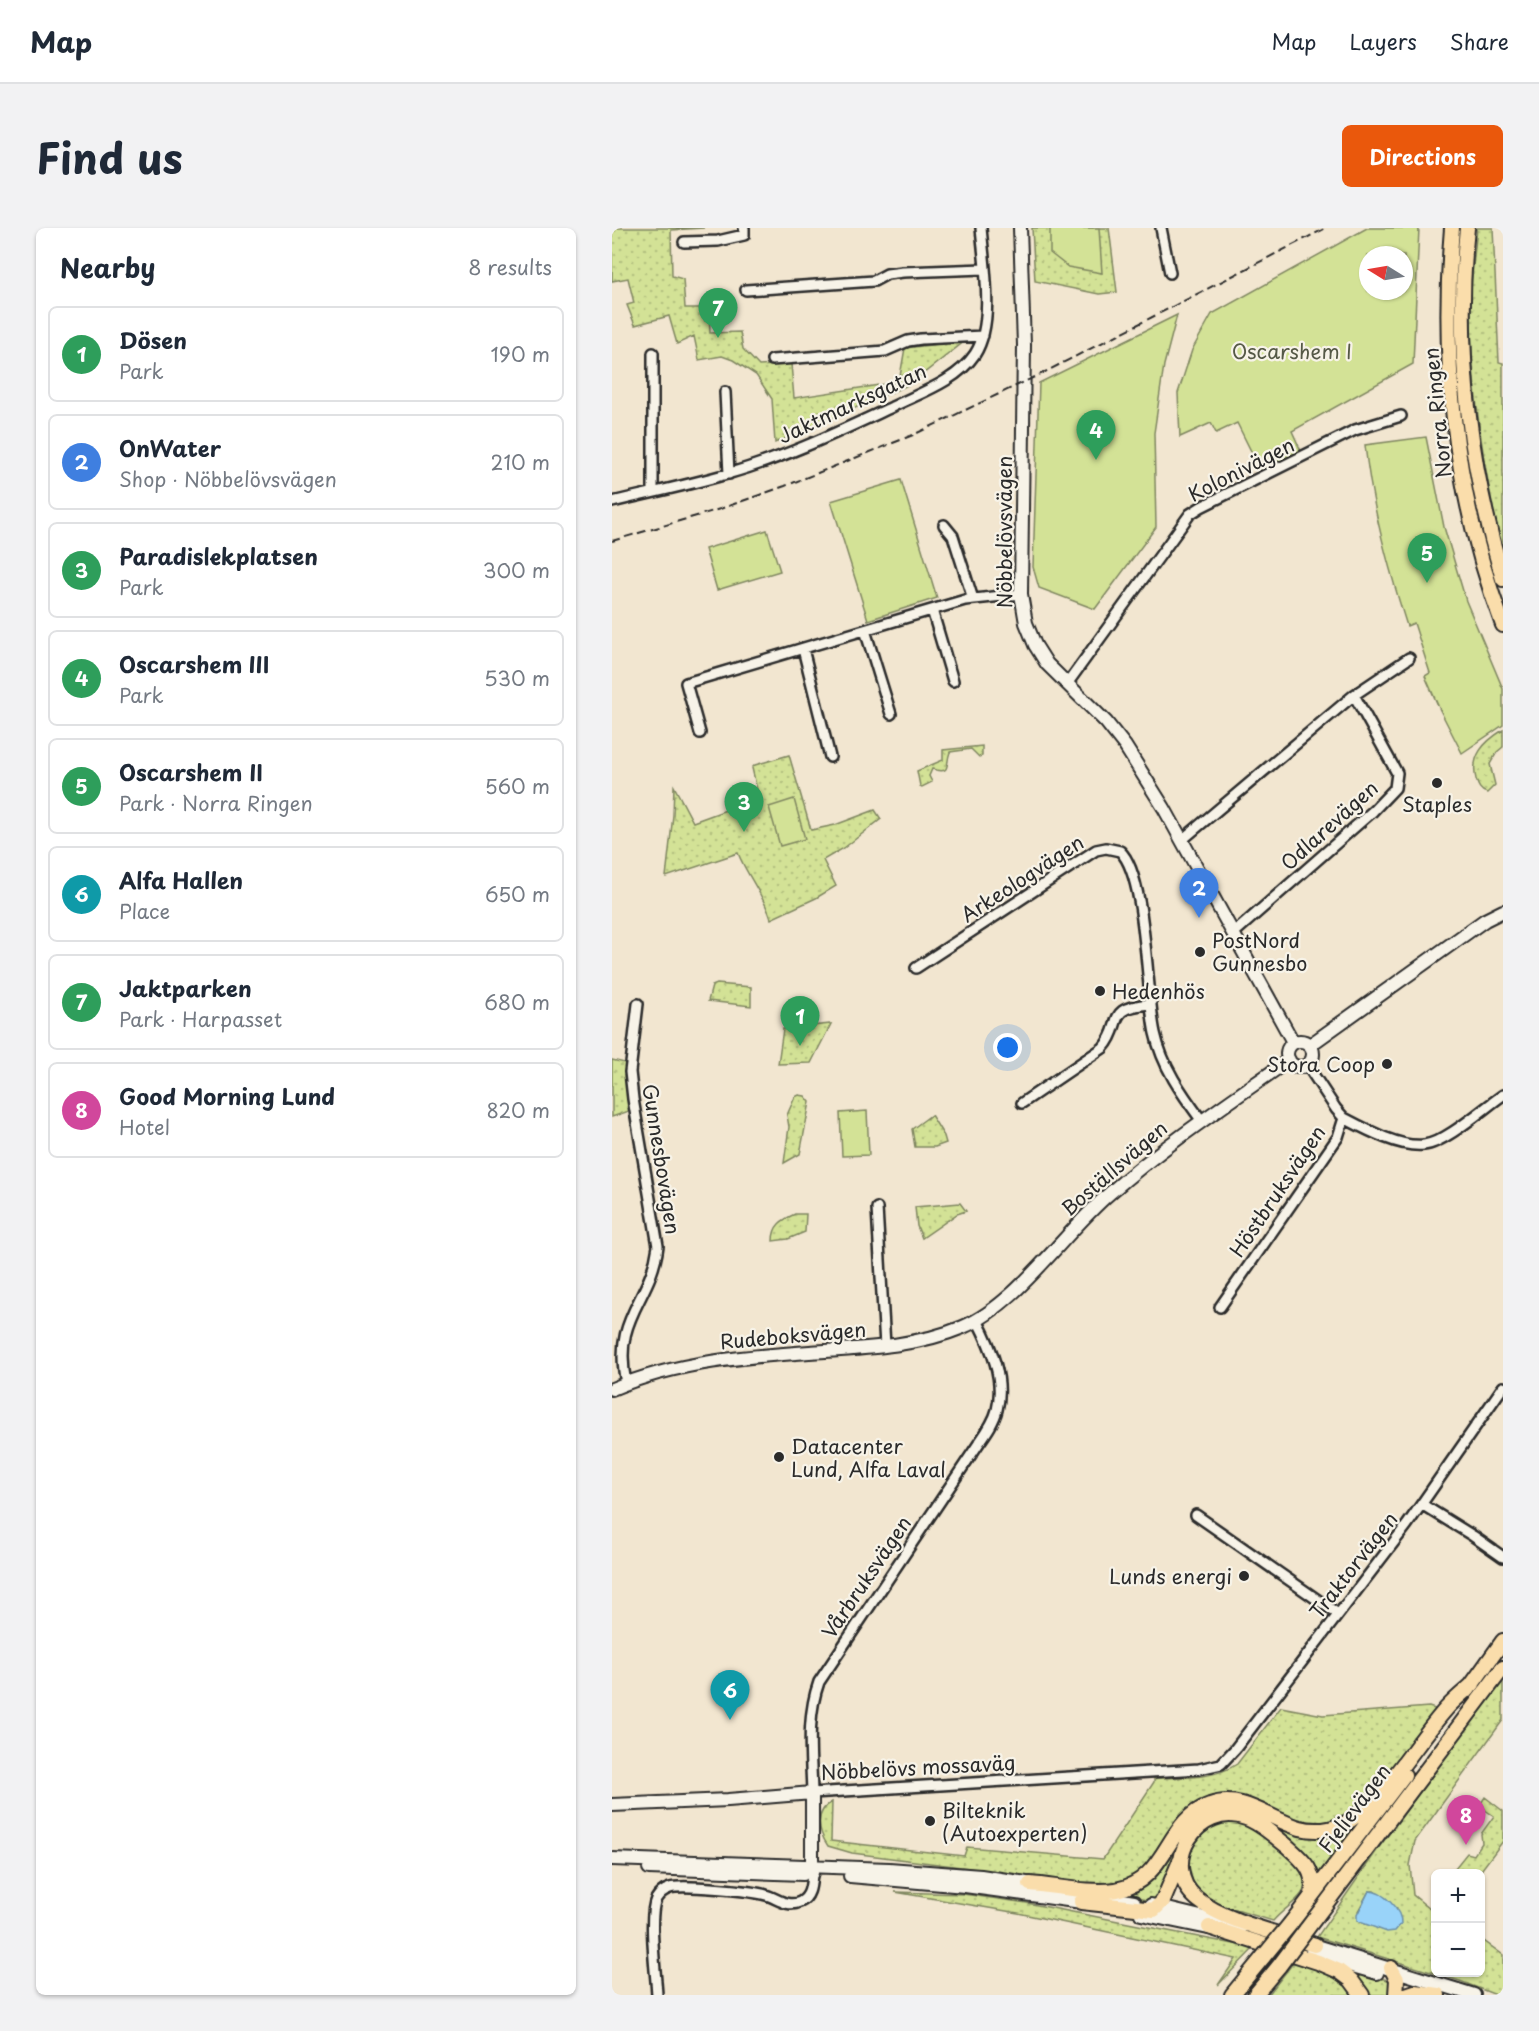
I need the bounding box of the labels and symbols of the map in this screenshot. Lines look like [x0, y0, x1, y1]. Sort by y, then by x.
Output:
north arrow [1359, 246, 1413, 300]
pin: 7 [698, 288, 738, 338]
park label: Oscarshem I [1232, 336, 1352, 366]
street label: Norra Ringen [1415, 346, 1459, 480]
street label: Jaktmarksgatan [773, 355, 931, 451]
pin: 4 [1076, 410, 1116, 460]
street label: Kolonivägen [1183, 429, 1299, 509]
street label: Nöbbelövsvägen [989, 456, 1019, 608]
pin: 5 [1408, 534, 1446, 583]
street label: Odlarevägen [1274, 773, 1384, 877]
marker: Staples [1430, 776, 1444, 790]
pin: 3 [724, 782, 764, 832]
place label: Staples [1402, 789, 1472, 819]
street label: Arkeologvägen [955, 827, 1089, 929]
pin: 2 [1180, 868, 1218, 918]
place label: PostNord Gunnesbo [1212, 925, 1307, 978]
marker: PostNord Gunnesbo [1193, 945, 1207, 959]
place label: Hedenhös [1112, 976, 1205, 1006]
marker: Hedenhös [1093, 984, 1107, 998]
pin: 1 [780, 996, 819, 1046]
your location [993, 1033, 1022, 1062]
place label: Stora Coop [1268, 1049, 1375, 1079]
marker: Stora Coop [1380, 1057, 1394, 1071]
street label: Gunnesbovägen [635, 1082, 689, 1236]
street label: Boställsvägen [1054, 1113, 1174, 1223]
street label: Höstbruksvägen [1222, 1119, 1332, 1263]
street label: Rudeboksvägen [719, 1314, 867, 1356]
place label: Datacenter Lund, Alfa Laval [791, 1431, 946, 1484]
marker: Datacenter Lund, Alfa Laval [772, 1450, 786, 1464]
street label: Traktorvägen [1302, 1505, 1404, 1625]
street label: Vårbruksvägen [814, 1510, 918, 1644]
place label: Lunds energi [1109, 1561, 1232, 1591]
marker: Lunds energi [1237, 1569, 1251, 1583]
pin: 6 [710, 1670, 750, 1720]
street label: Nöbbelövs mossaväg [820, 1747, 1016, 1787]
street label: Fjelievägen [1311, 1757, 1397, 1859]
place label: Bilteknik (Autoexperten) [942, 1795, 1087, 1848]
pin: 8 [1446, 1796, 1486, 1845]
marker: Bilteknik (Autoexperten) [923, 1814, 937, 1828]

